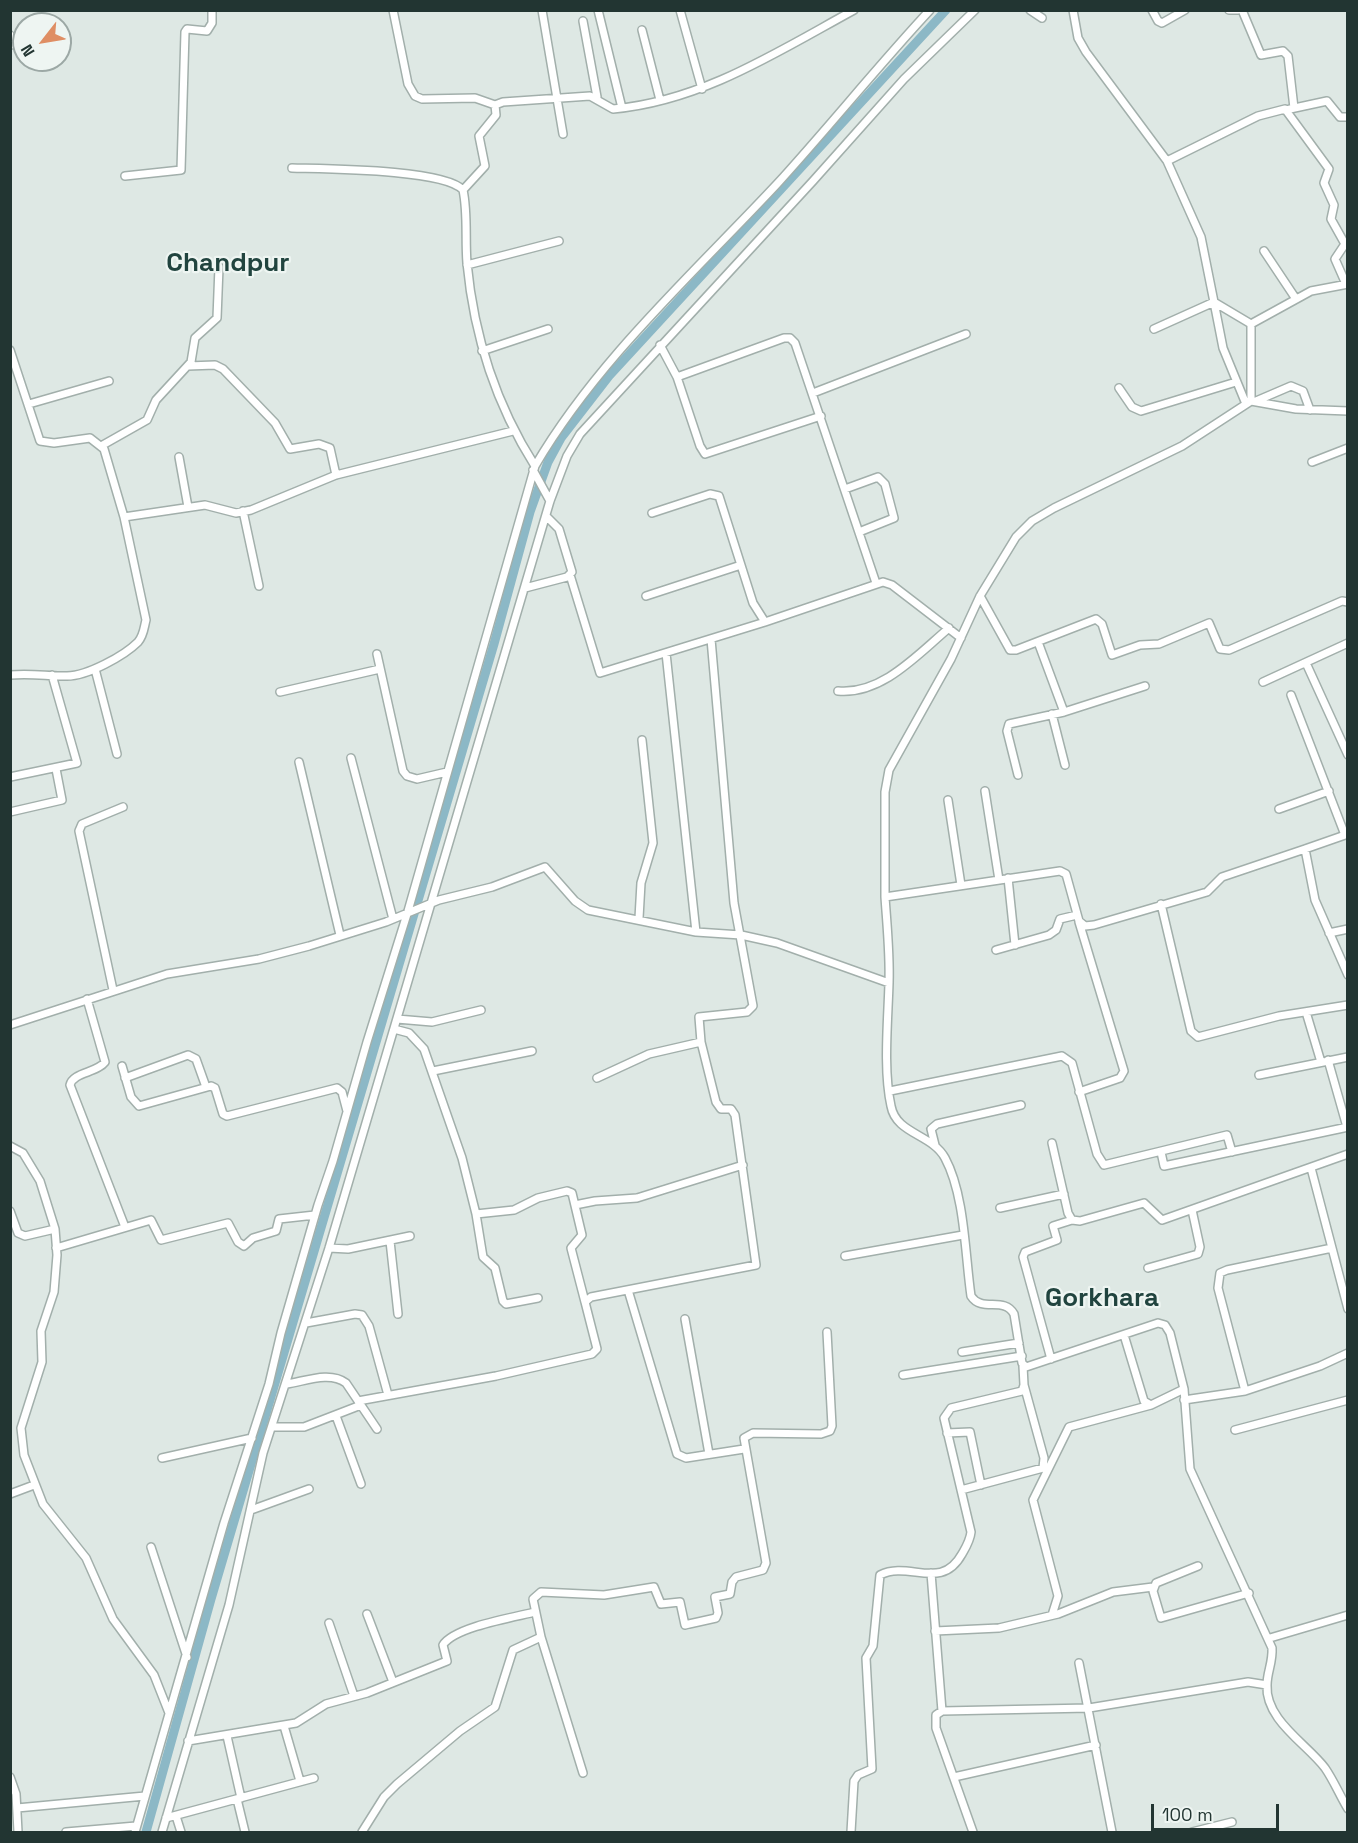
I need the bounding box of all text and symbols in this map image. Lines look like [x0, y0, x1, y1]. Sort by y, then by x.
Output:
north arrow [12, 12, 72, 72]
text: N [16, 40, 40, 61]
district label: Chandpur [166, 248, 290, 280]
district label: Gorkhara [1045, 1283, 1159, 1315]
scale bar [1154, 1792, 1282, 1830]
text: 100 m [1162, 1803, 1213, 1826]

